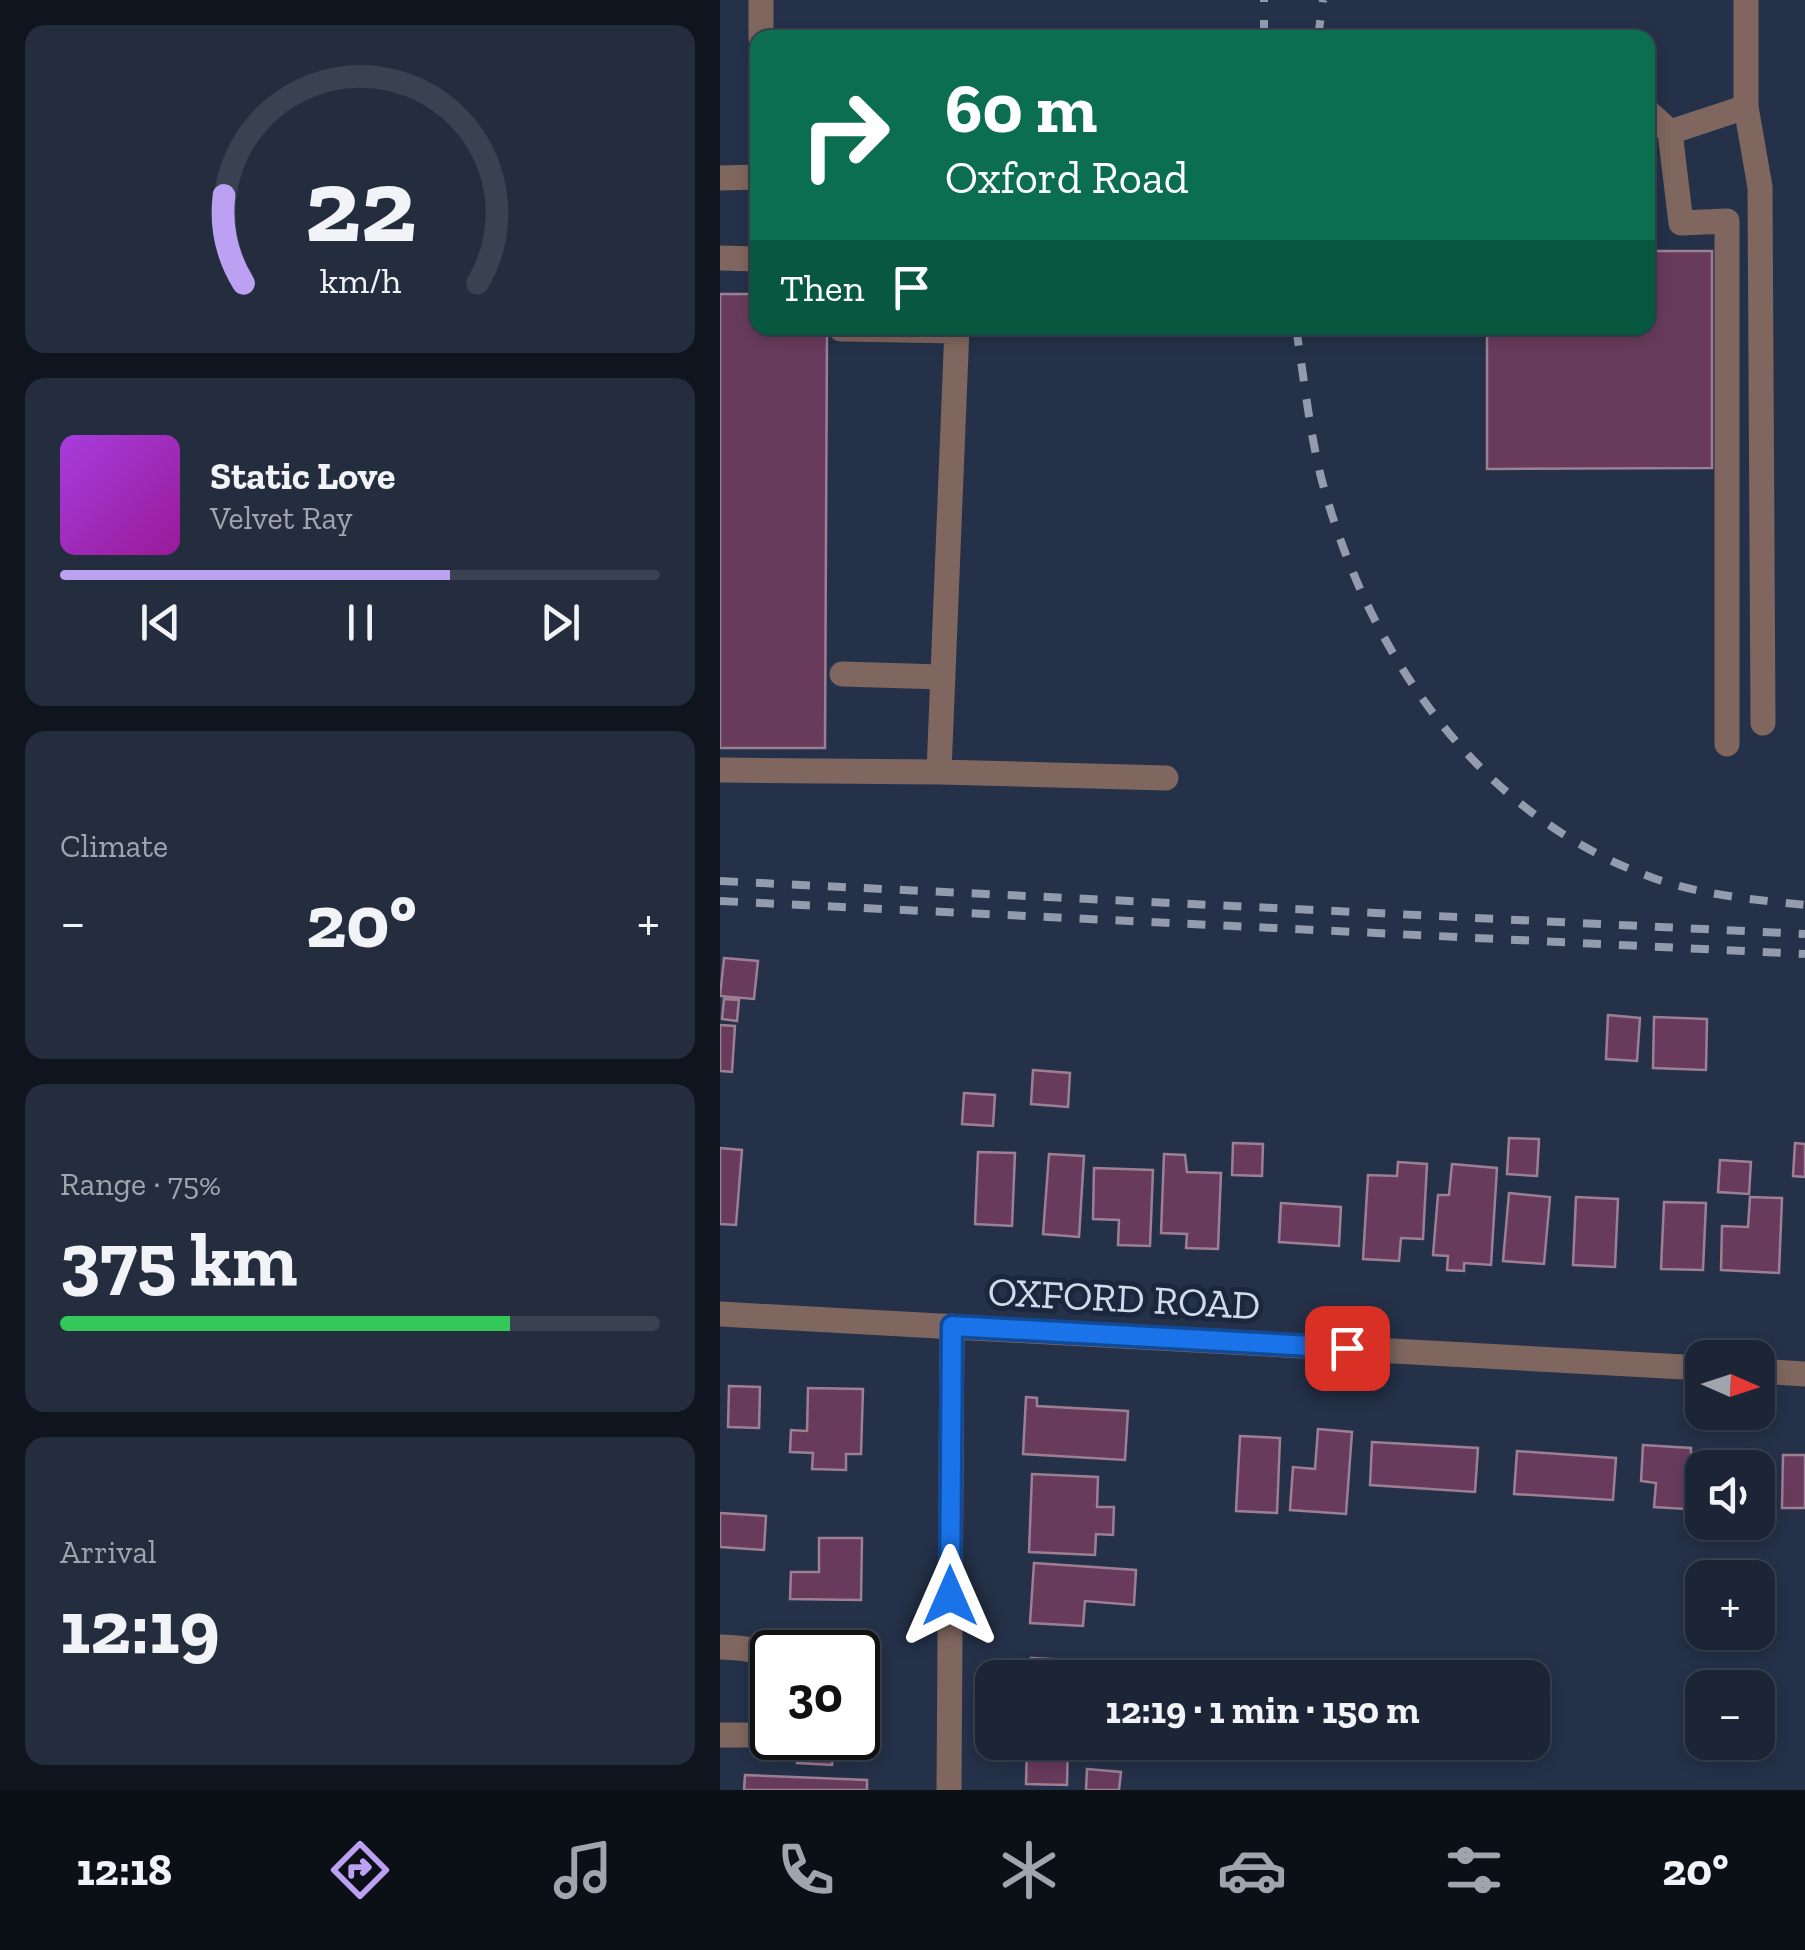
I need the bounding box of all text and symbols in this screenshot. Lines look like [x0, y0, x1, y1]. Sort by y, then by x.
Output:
text: 60 m [945, 66, 1097, 150]
icon: right [780, 70, 910, 200]
text: 22 [304, 143, 416, 268]
text: Oxford Road [945, 151, 1188, 205]
text: km/h [319, 259, 401, 302]
icon: arrive [884, 260, 939, 315]
text: Then [780, 265, 864, 311]
text: Static Love [210, 453, 395, 499]
text: Velvet Ray [210, 499, 353, 537]
icon: previous [133, 595, 188, 650]
icon: pause [333, 595, 388, 650]
icon: next [533, 595, 588, 650]
text: Climate [60, 827, 168, 865]
text: 20° [306, 876, 417, 966]
text: − [60, 889, 86, 955]
text: + [637, 889, 660, 955]
text: Range · 75% [60, 1165, 221, 1203]
text: 375 km [60, 1214, 297, 1304]
street label: OXFORD ROAD [987, 1267, 1261, 1329]
pin [1305, 1306, 1390, 1391]
icon: arrive [1320, 1321, 1375, 1376]
north arrow [1685, 1340, 1775, 1430]
map controls [1685, 1340, 1775, 1760]
button: sound [1685, 1450, 1775, 1540]
text: Arrival [60, 1533, 156, 1571]
position arrow [898, 1544, 1002, 1648]
button: + [1685, 1560, 1775, 1650]
text: 12:19 [60, 1582, 220, 1672]
speed limit sign: 30 [750, 1630, 880, 1760]
button: − [1685, 1670, 1775, 1760]
text: 12:19 · 1 min · 150 m [1106, 1687, 1419, 1733]
icon: directions [325, 1835, 395, 1905]
icon: music [548, 1835, 618, 1905]
icon: phone [771, 1835, 841, 1905]
icon: climate [994, 1835, 1064, 1905]
icon: car [1217, 1835, 1287, 1905]
icon: filters [1439, 1835, 1509, 1905]
text: 12:18 [76, 1843, 172, 1897]
text: 20° [1662, 1843, 1729, 1897]

